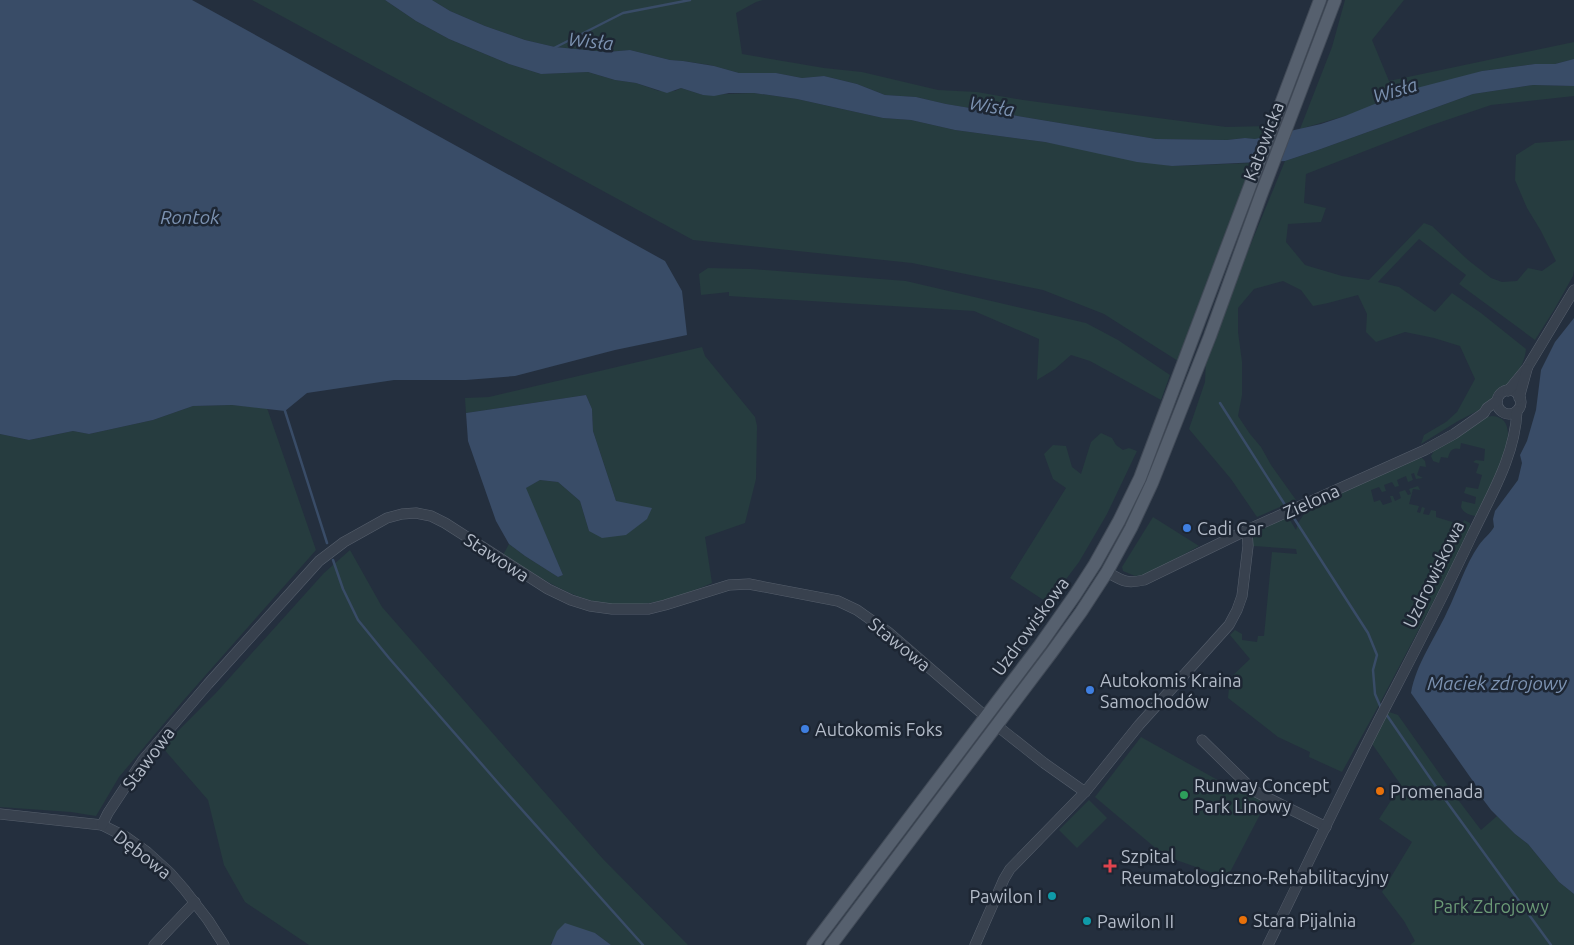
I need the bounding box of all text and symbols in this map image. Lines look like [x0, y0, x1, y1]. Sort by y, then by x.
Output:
water label: Wisła [567, 28, 615, 54]
water label: Wisła [1370, 73, 1420, 107]
water label: Wisła [968, 91, 1016, 121]
street label: Katowicka [1239, 99, 1287, 183]
water label: Rontok [160, 206, 220, 228]
street label: Zielona [1280, 480, 1342, 522]
street label: Uzdrowiskowa [1398, 517, 1468, 631]
place label: Cadi Car [1197, 518, 1264, 538]
marker: Cadi Car [1181, 522, 1193, 534]
street label: Stawowa [461, 529, 533, 585]
street label: Uzdrowiskowa [988, 573, 1072, 679]
street label: Stawowa [865, 613, 935, 675]
place label: Autokomis Kraina Samochodów [1100, 670, 1242, 711]
water label: Maciek zdrojowy [1427, 672, 1568, 694]
marker: Autokomis Kraina Samochodów [1084, 684, 1096, 696]
place label: Autokomis Foks [815, 719, 943, 739]
street label: Stawowa [118, 723, 178, 793]
marker: Autokomis Foks [799, 723, 811, 735]
place label: Runway Concept Park Linowy [1194, 775, 1329, 816]
place label: Promenada [1390, 781, 1483, 801]
marker: Promenada [1374, 785, 1386, 797]
marker: Runway Concept Park Linowy [1178, 789, 1190, 801]
street label: Dębowa [110, 826, 176, 882]
place label: Szpital Reumatologiczno-Rehabilitacyjny [1121, 846, 1389, 887]
marker: Szpital Reumatologiczno-Rehabilitacyjny [1103, 859, 1117, 873]
place label: Pawilon I [970, 886, 1042, 906]
marker: Pawilon I [1046, 890, 1058, 902]
park label: Park Zdrojowy [1433, 896, 1549, 916]
place label: Stara Pijalnia [1253, 910, 1356, 930]
place label: Pawilon II [1097, 911, 1174, 931]
marker: Stara Pijalnia [1237, 914, 1249, 926]
marker: Pawilon II [1081, 915, 1093, 927]

